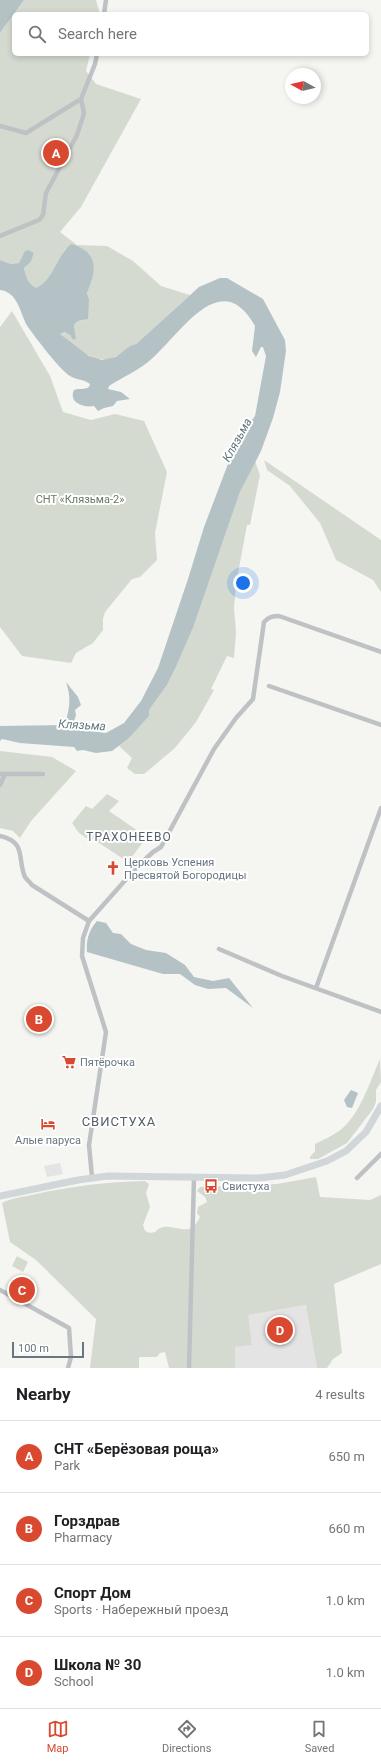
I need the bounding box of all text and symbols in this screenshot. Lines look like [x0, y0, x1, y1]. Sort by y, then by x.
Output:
search box [12, 12, 369, 56]
icon: search [26, 23, 48, 45]
text: Search here [58, 25, 137, 43]
north arrow [285, 68, 321, 104]
pin: A [43, 138, 69, 168]
water label: Клязьма [219, 416, 255, 464]
park label: СНТ «Клязьма-2» [36, 493, 124, 506]
your location [233, 573, 253, 593]
water label: Клязьма [58, 717, 106, 733]
district label: ТРАХОНЕЕВО [86, 830, 172, 844]
place label: Церковь Успения Пресвятой Богородицы [124, 856, 246, 882]
church icon: Церковь Успения Пресвятой Богородицы [105, 860, 121, 876]
pin: B [26, 1004, 52, 1034]
supermarket icon: Пятёрочка [61, 1054, 77, 1070]
place label: Пятёрочка [80, 1056, 135, 1069]
district label: СВИСТУХА [82, 1114, 156, 1129]
hotel icon: Алые паруса [40, 1116, 56, 1132]
place label: Алые паруса [15, 1134, 81, 1147]
bus stop icon: Свистуха [203, 1178, 219, 1194]
place label: Свистуха [222, 1180, 270, 1193]
pin: C [9, 1275, 35, 1305]
pin: D [267, 1315, 293, 1345]
scale bar [12, 1340, 84, 1359]
text: 100 m [18, 1342, 49, 1355]
text: Nearby [16, 1384, 71, 1404]
text: 4 results [315, 1387, 365, 1402]
text: СНТ «Берёзовая роща» [54, 1440, 219, 1458]
text: A [25, 1449, 33, 1464]
text: 650 m [328, 1449, 365, 1464]
text: Park [54, 1458, 80, 1473]
text: Горздрав [54, 1512, 120, 1530]
text: B [25, 1521, 33, 1536]
text: 660 m [328, 1521, 365, 1536]
text: Pharmacy [54, 1530, 112, 1545]
text: Спорт Дом [54, 1584, 131, 1602]
text: C [25, 1593, 33, 1608]
text: 1.0 km [326, 1593, 365, 1608]
text: Sports · Набережный проезд [54, 1602, 228, 1617]
text: Школа № 30 [54, 1656, 141, 1674]
text: D [25, 1665, 33, 1680]
text: 1.0 km [326, 1665, 365, 1680]
text: School [54, 1674, 94, 1689]
tab: Map [47, 1718, 69, 1755]
tab: Directions [162, 1718, 211, 1755]
tab: Saved [305, 1718, 334, 1755]

